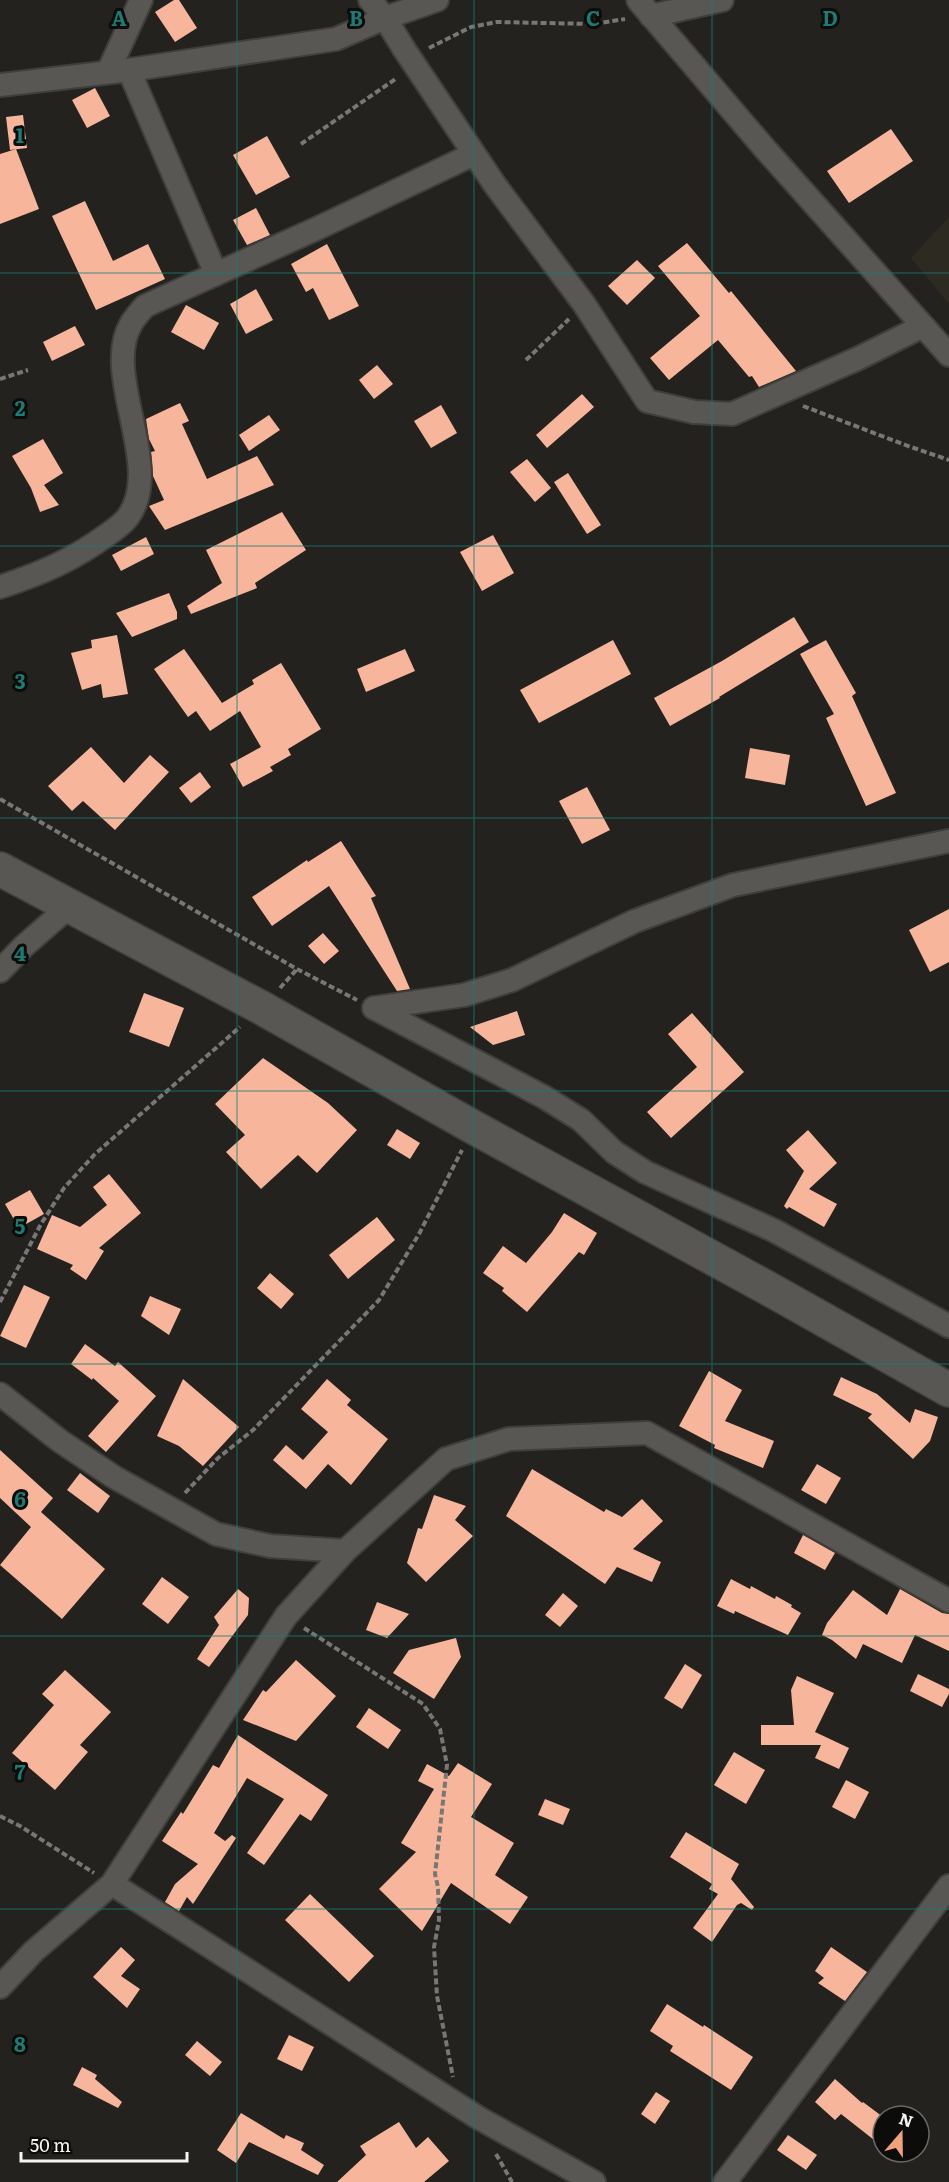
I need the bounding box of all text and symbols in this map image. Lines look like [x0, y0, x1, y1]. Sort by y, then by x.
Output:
text: A [111, 2, 127, 32]
text: B [349, 2, 363, 32]
text: C [586, 2, 600, 32]
text: D [822, 2, 838, 32]
text: 1 [16, 119, 24, 149]
text: 2 [15, 392, 26, 422]
text: 3 [14, 665, 26, 695]
text: 4 [14, 937, 26, 967]
text: 5 [15, 1210, 26, 1240]
text: 6 [14, 1483, 26, 1513]
text: 7 [15, 1756, 26, 1786]
text: 8 [14, 2028, 26, 2058]
north arrow [871, 2104, 931, 2164]
text: N [896, 2105, 917, 2133]
scale bar [21, 2125, 188, 2163]
text: 50 m [30, 2131, 71, 2158]

